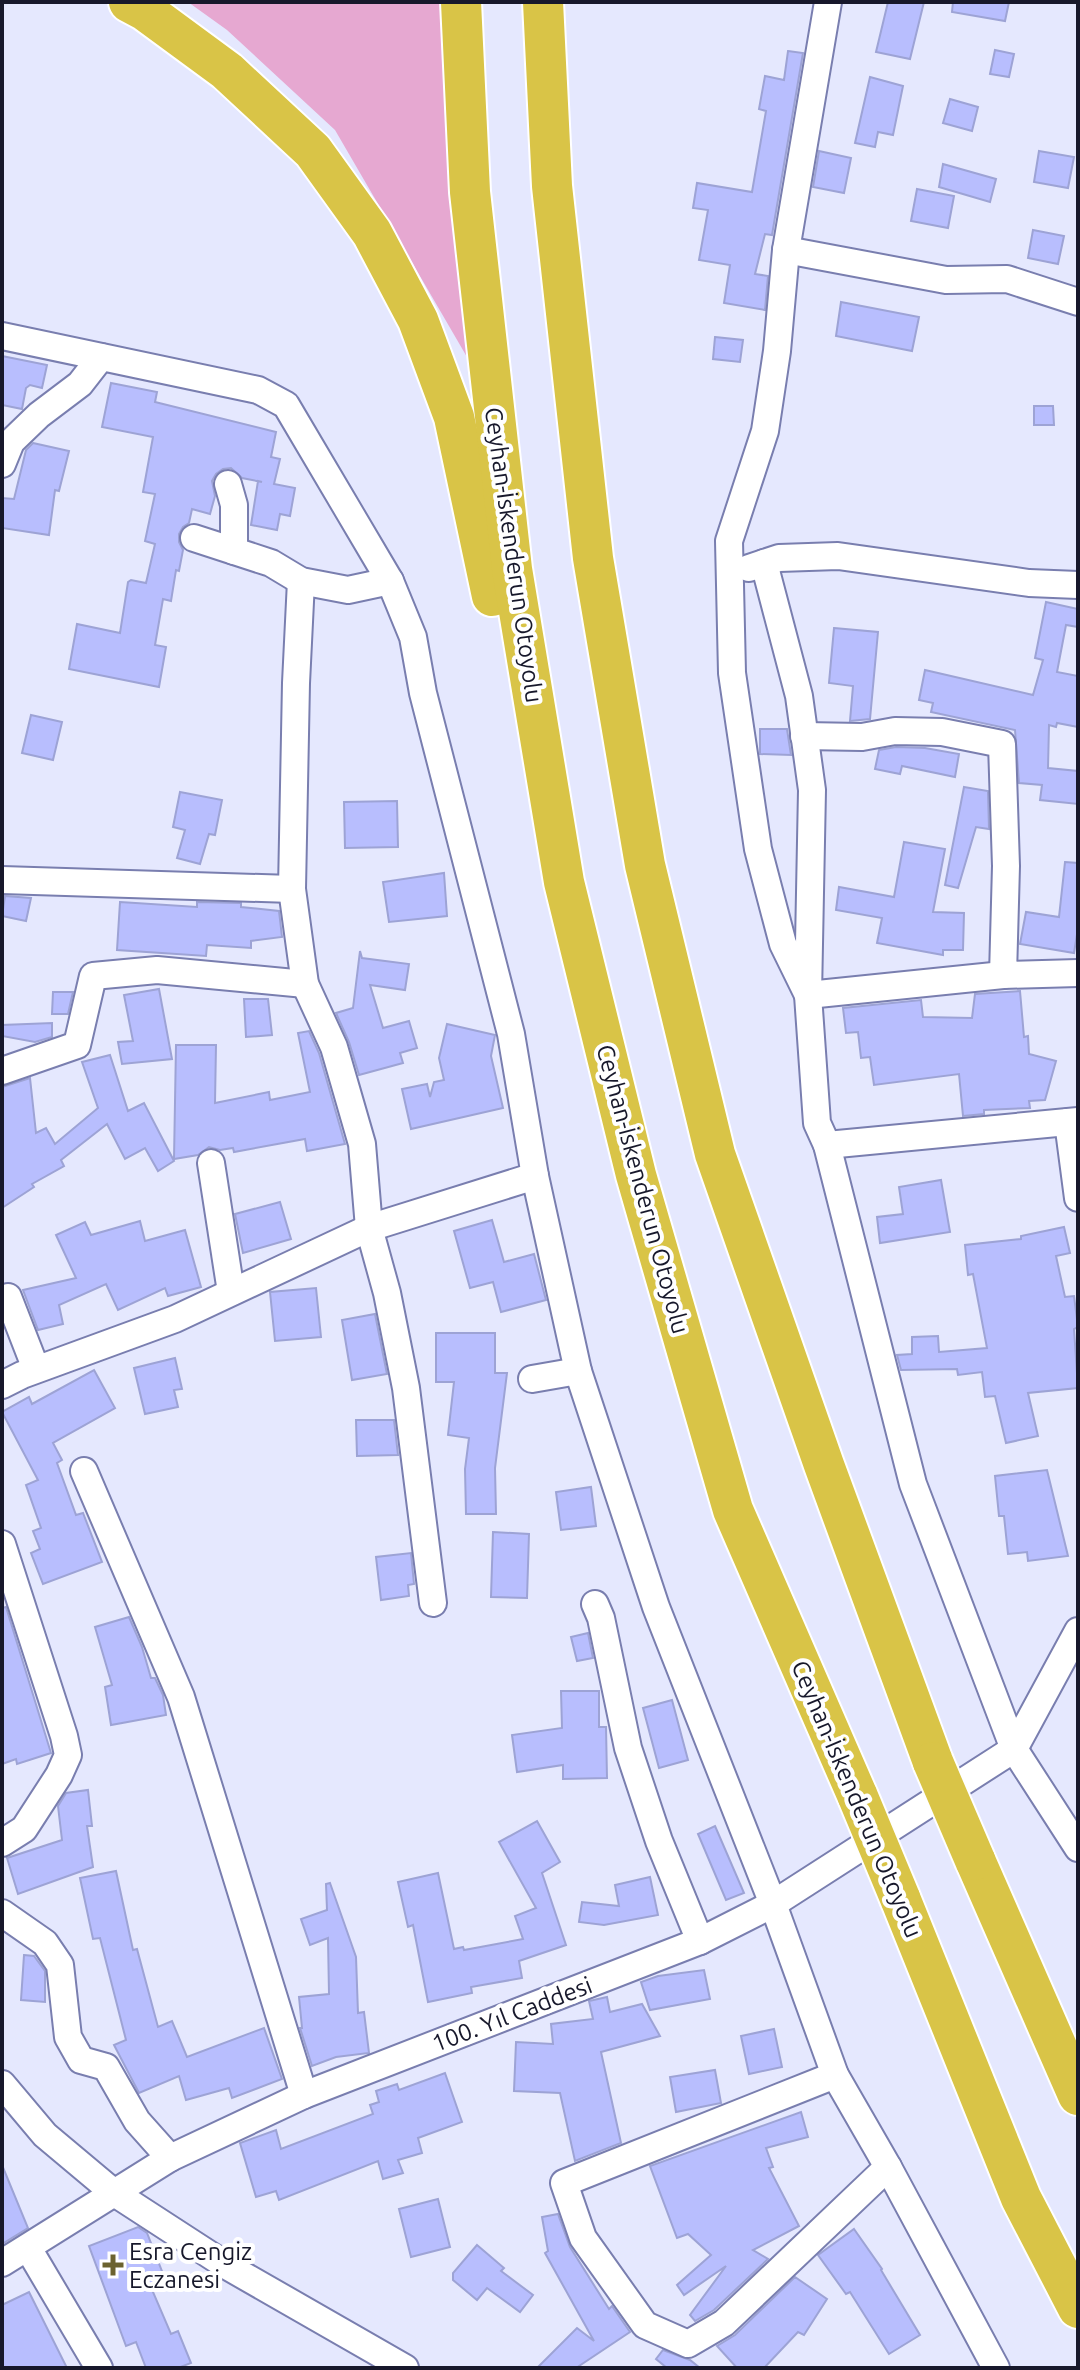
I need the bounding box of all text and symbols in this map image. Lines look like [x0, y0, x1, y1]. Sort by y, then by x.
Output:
street label: Ceyhan-İskenderun Otoyolu [480, 405, 548, 705]
street label: Ceyhan-İskenderun Otoyolu [591, 1041, 695, 1337]
street label: Ceyhan-İskenderun Otoyolu [786, 1656, 928, 1942]
street label: 100. Yıl Caddesi [428, 1971, 596, 2057]
place label: Esra Cengiz Eczanesi [129, 2238, 252, 2293]
marker: Esra Cengiz Eczanesi [104, 2256, 122, 2274]

